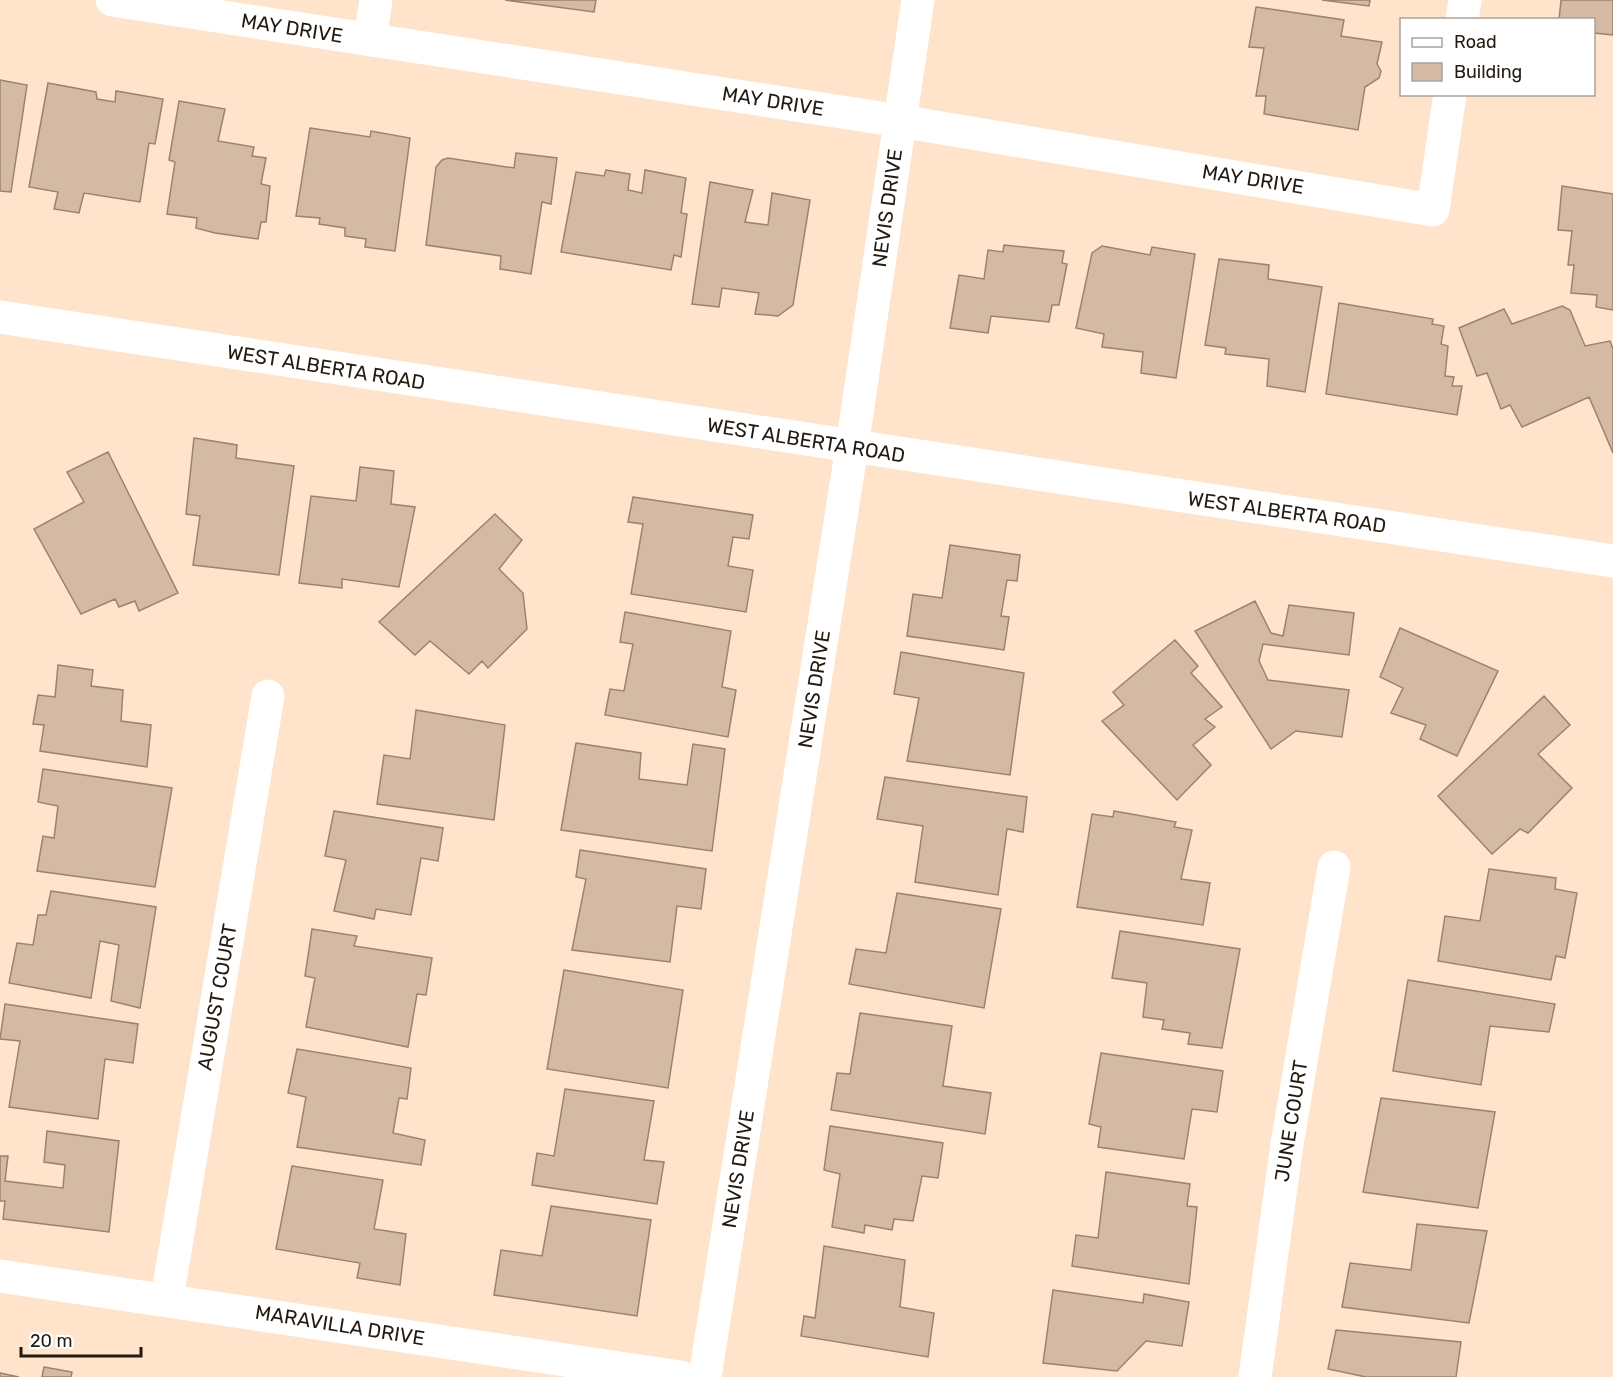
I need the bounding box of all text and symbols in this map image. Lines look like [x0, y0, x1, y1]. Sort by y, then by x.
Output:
street label: MAY DRIVE [239, 8, 345, 48]
legend [1400, 18, 1595, 96]
text: Road [1454, 31, 1497, 53]
text: Building [1454, 61, 1522, 83]
street label: MAY DRIVE [720, 81, 826, 121]
street label: NEVIS DRIVE [867, 147, 907, 269]
street label: MAY DRIVE [1200, 159, 1306, 199]
street label: WEST ALBERTA ROAD [225, 339, 427, 395]
street label: WEST ALBERTA ROAD [705, 412, 907, 468]
street label: WEST ALBERTA ROAD [1186, 486, 1388, 538]
street label: NEVIS DRIVE [793, 628, 835, 750]
street label: AUGUST COURT [192, 921, 242, 1072]
street label: JUNE COURT [1270, 1058, 1313, 1184]
street label: NEVIS DRIVE [717, 1108, 759, 1230]
street label: MARAVILLA DRIVE [254, 1300, 426, 1350]
scale bar [21, 1320, 141, 1358]
text: 20 m [30, 1330, 72, 1352]

